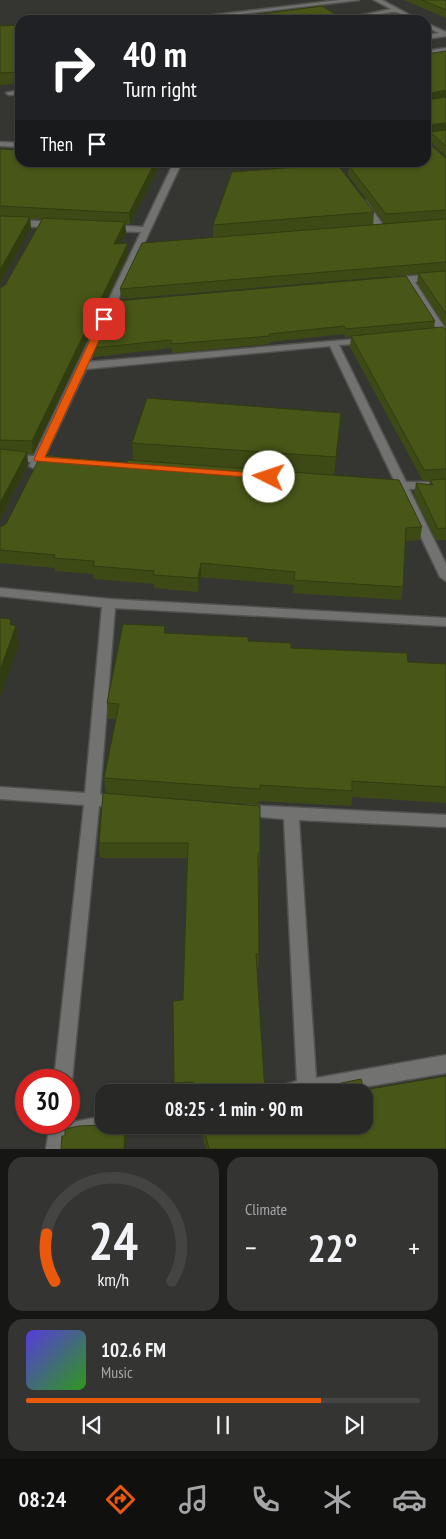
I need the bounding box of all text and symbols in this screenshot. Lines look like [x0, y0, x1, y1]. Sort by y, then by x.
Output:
text: 40 m [123, 31, 187, 77]
icon: right [40, 35, 105, 100]
text: Turn right [123, 75, 197, 103]
icon: arrive [83, 130, 111, 158]
text: Then [40, 132, 73, 156]
pin [83, 298, 125, 340]
icon: arrive [90, 305, 118, 333]
position arrow [242, 450, 294, 502]
speed limit sign: 30 [15, 1069, 80, 1134]
text: 08:25 · 1 min · 90 m [165, 1097, 303, 1121]
text: Climate [245, 1199, 287, 1219]
text: 24 [89, 1207, 138, 1274]
text: 22° [307, 1223, 358, 1272]
text: − [245, 1229, 257, 1266]
text: + [408, 1229, 420, 1266]
text: km/h [98, 1268, 129, 1291]
text: 102.6 FM [101, 1338, 166, 1362]
text: Music [101, 1362, 133, 1382]
icon: previous [78, 1411, 106, 1439]
icon: pause [209, 1411, 237, 1439]
icon: next [340, 1411, 368, 1439]
icon: directions [103, 1482, 138, 1517]
icon: music [176, 1482, 211, 1517]
icon: phone [248, 1482, 283, 1517]
icon: climate [320, 1482, 355, 1517]
icon: car [392, 1482, 427, 1517]
text: 08:24 [19, 1485, 66, 1513]

